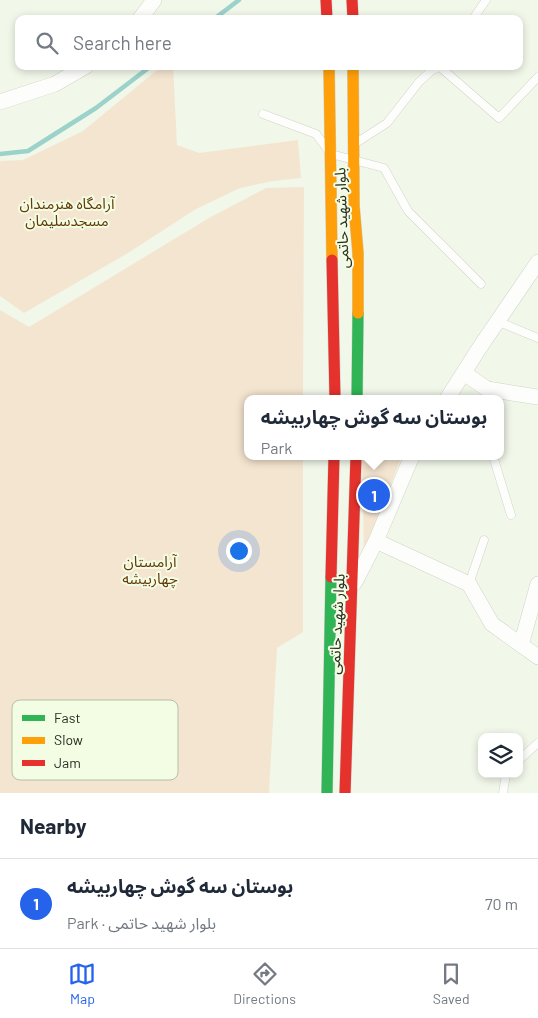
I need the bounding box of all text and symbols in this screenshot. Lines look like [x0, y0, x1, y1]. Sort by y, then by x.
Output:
search box [15, 15, 523, 70]
icon: search [33, 29, 61, 57]
text: Search here [73, 31, 172, 54]
street label: بلوار شهید حاتمی [330, 167, 353, 269]
park label: آرامگاه هنرمندان مسجدسلیمان [19, 194, 115, 230]
popup [244, 395, 504, 460]
text: بوستان سه گوش چهاربیشه [261, 405, 487, 428]
text: Park [261, 438, 292, 457]
pin: 1 [358, 476, 390, 514]
your location [226, 538, 252, 564]
park label: آرامستان چهاربیشه [122, 552, 178, 589]
street label: بلوار شهید حاتمی [324, 573, 349, 675]
legend [12, 700, 178, 780]
text: Fast [54, 709, 80, 726]
text: Slow [54, 731, 83, 748]
map controls [478, 733, 523, 778]
button: layers [478, 733, 523, 778]
text: Jam [54, 754, 81, 771]
text: Nearby [20, 813, 86, 838]
text: بوستان سه گوش چهاربیشه [67, 874, 293, 897]
text: 1 [33, 894, 39, 913]
text: 70 m [485, 894, 518, 913]
text: Park · بلوار شهید حاتمی [67, 913, 216, 932]
tab: Map [68, 960, 96, 1007]
tab: Directions [233, 960, 296, 1007]
tab: Saved [433, 960, 470, 1007]

